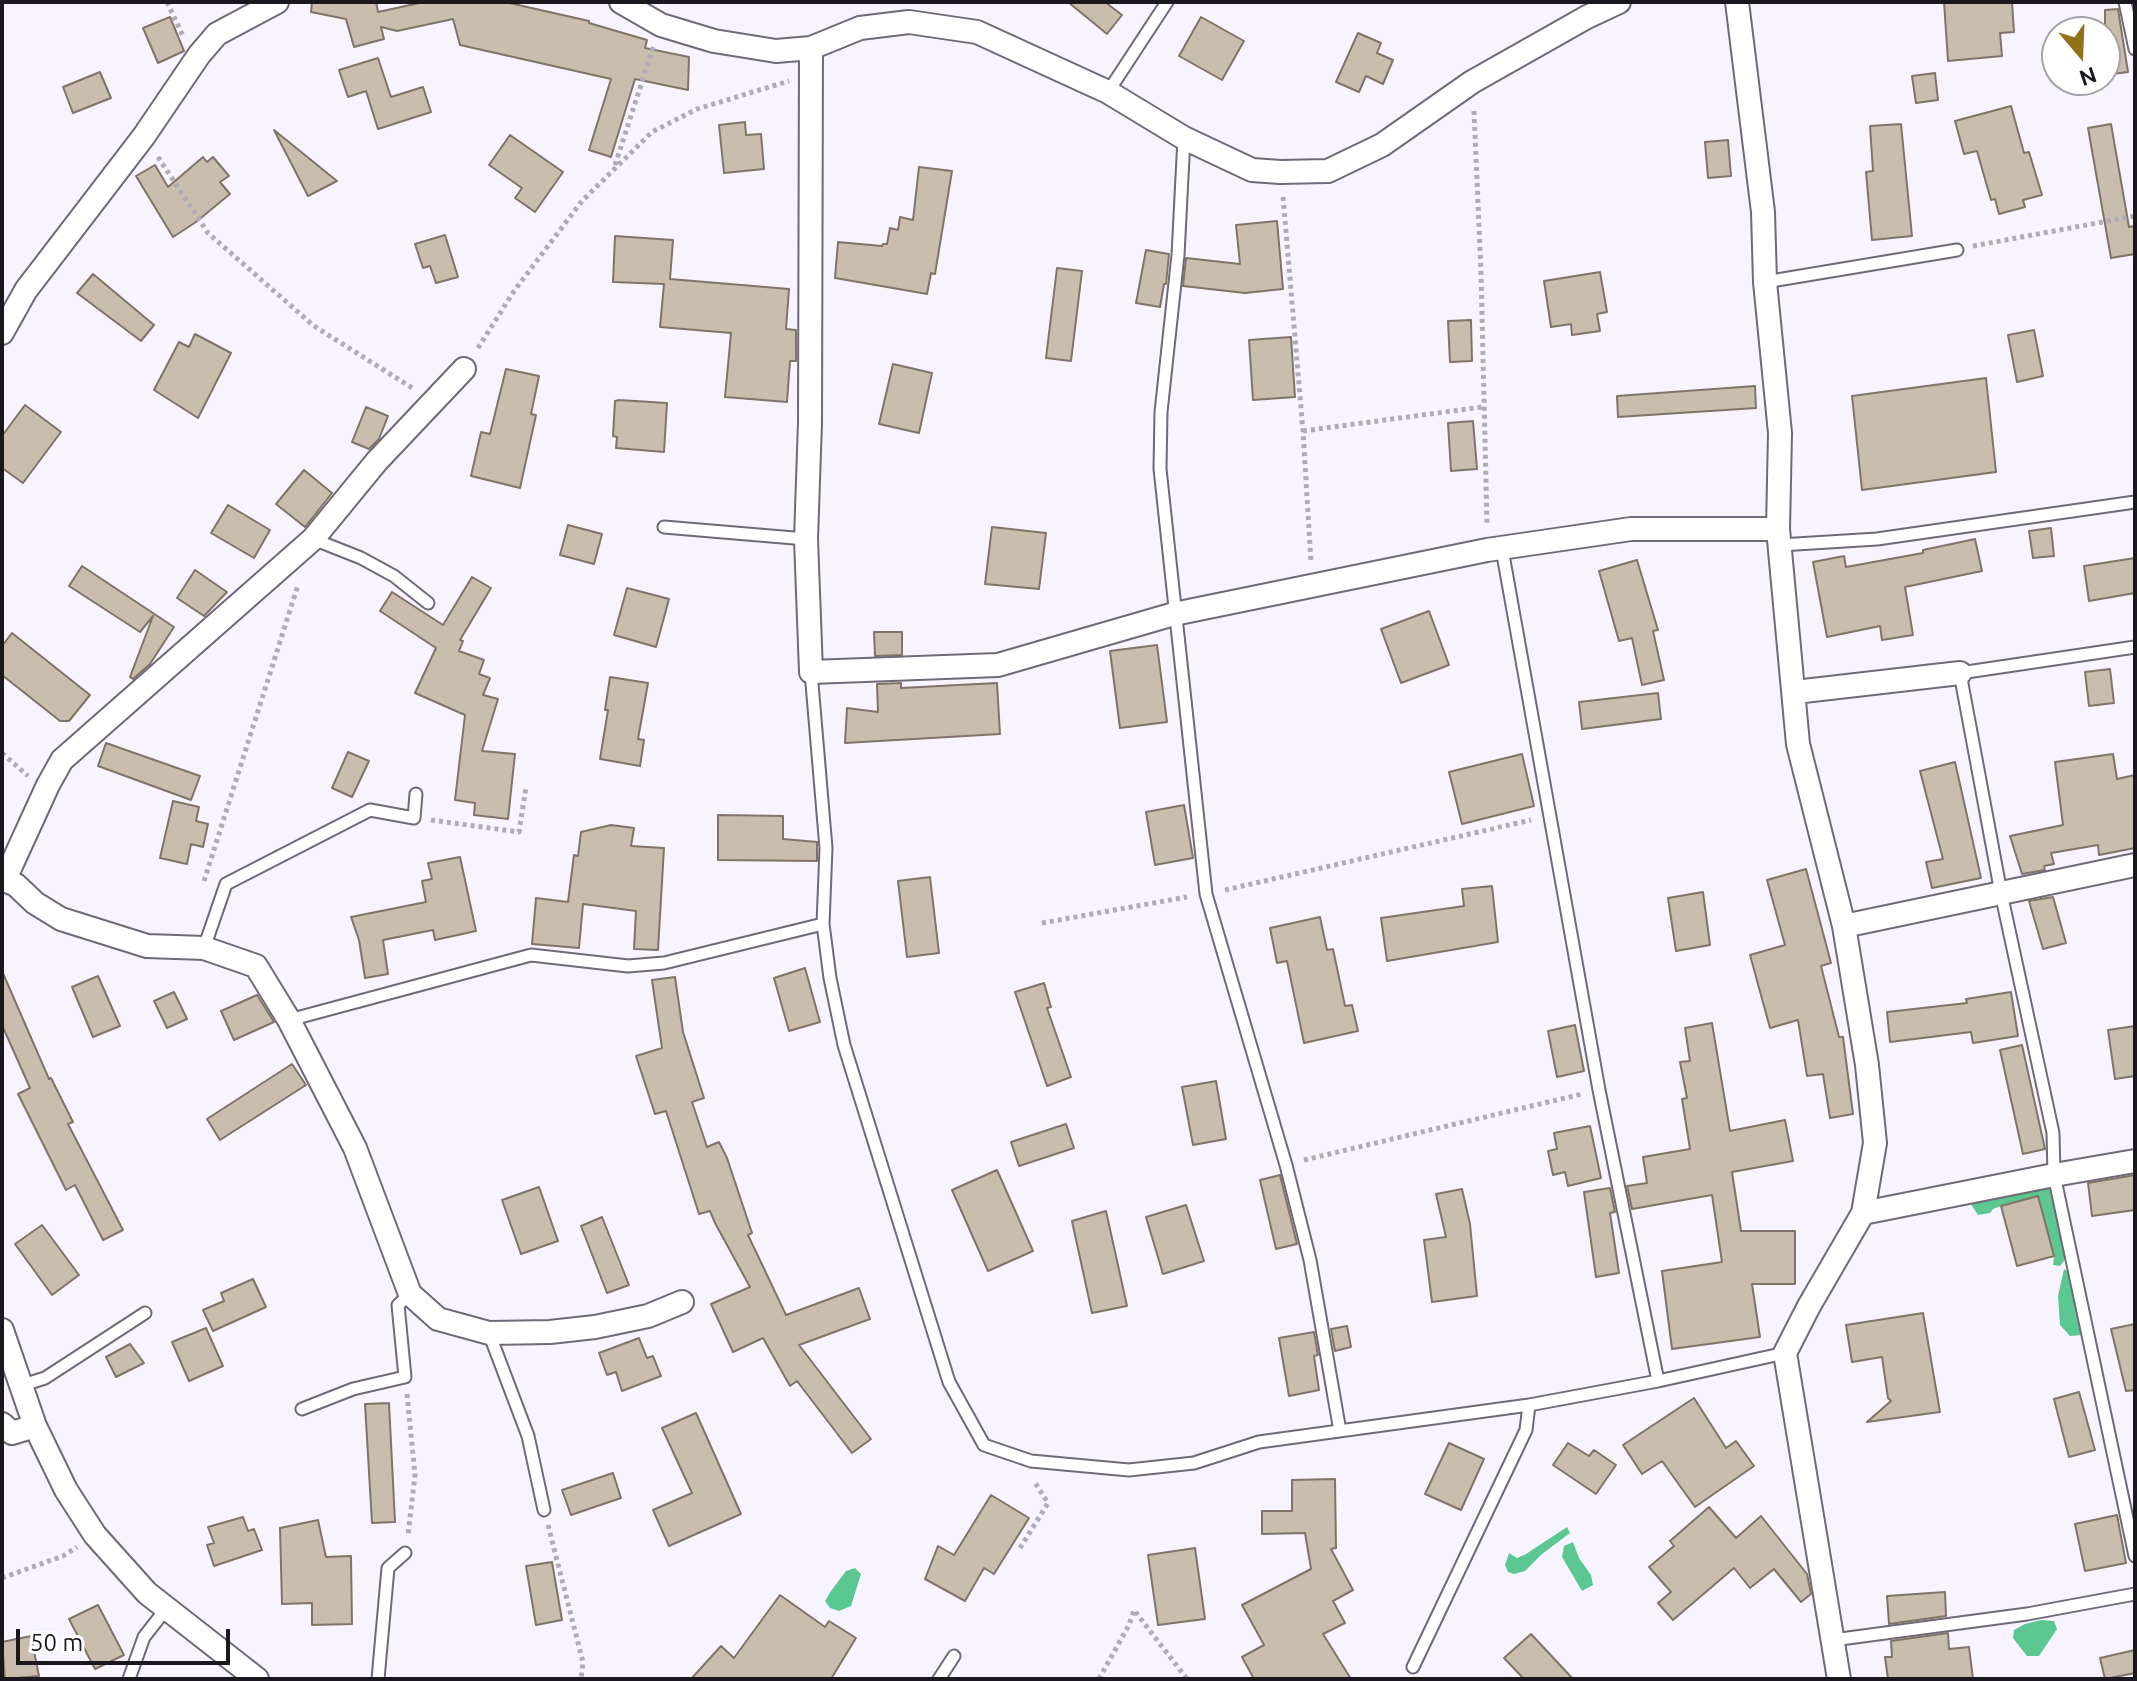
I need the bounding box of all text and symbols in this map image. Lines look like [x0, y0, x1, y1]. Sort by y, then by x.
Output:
north arrow [2041, 16, 2121, 96]
text: N [2076, 63, 2100, 92]
scale bar [20, 1613, 234, 1663]
text: 50 m [30, 1629, 83, 1656]

